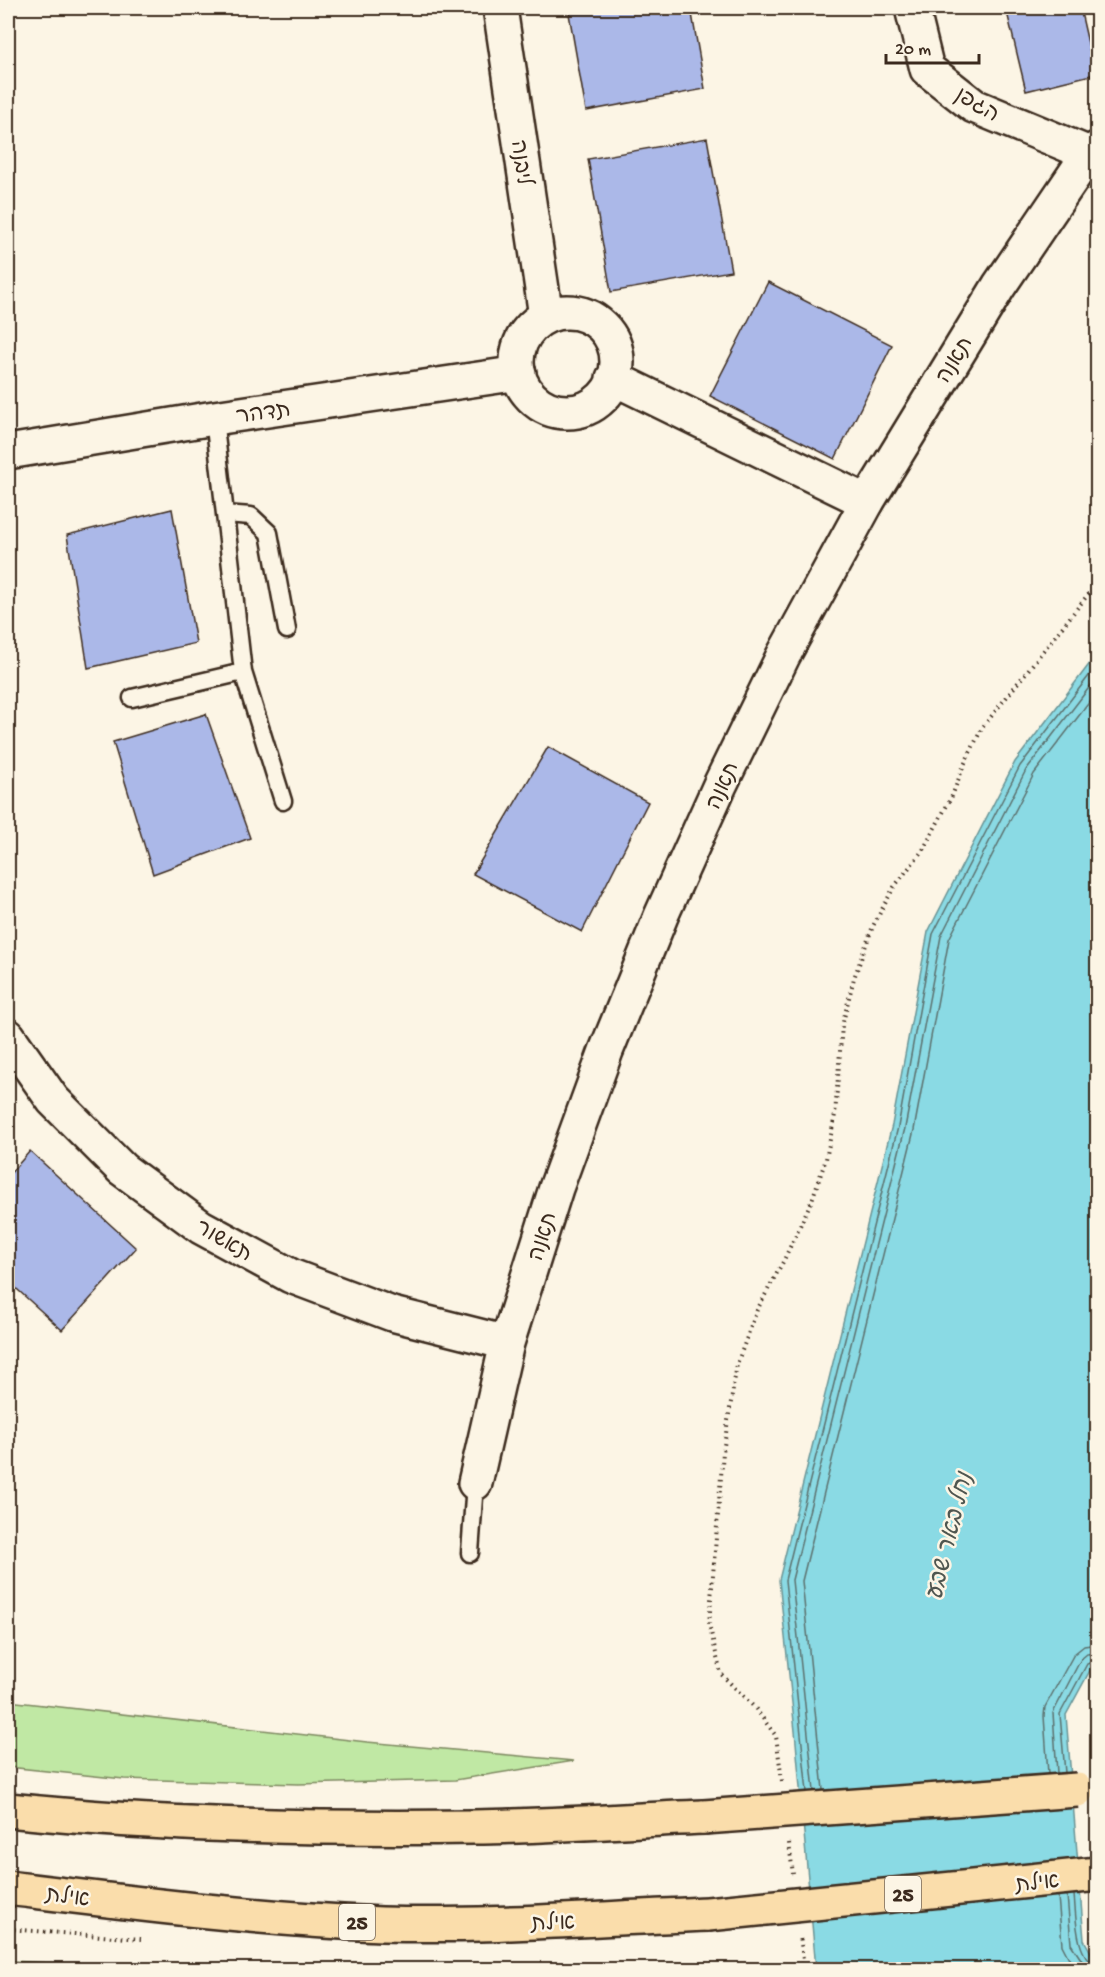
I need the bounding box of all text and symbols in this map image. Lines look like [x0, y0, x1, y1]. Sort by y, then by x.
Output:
scale bar [886, 27, 979, 65]
text: 20 m [895, 40, 931, 61]
street label: הגפן [949, 83, 1003, 129]
street label: ליבנה [503, 138, 537, 188]
street label: תאנה [932, 333, 981, 389]
street label: תדהר [235, 398, 293, 432]
street label: תאנה [702, 758, 747, 815]
street label: תאנה [525, 1209, 565, 1265]
street label: תאשור [190, 1216, 256, 1269]
water label: נחל באר שבע [921, 1468, 982, 1604]
street label: אילת [1013, 1869, 1061, 1900]
road number: 25 [885, 1876, 921, 1912]
street label: אילת [43, 1882, 91, 1915]
road number: 25 [339, 1904, 375, 1940]
street label: אילת [530, 1910, 576, 1939]

